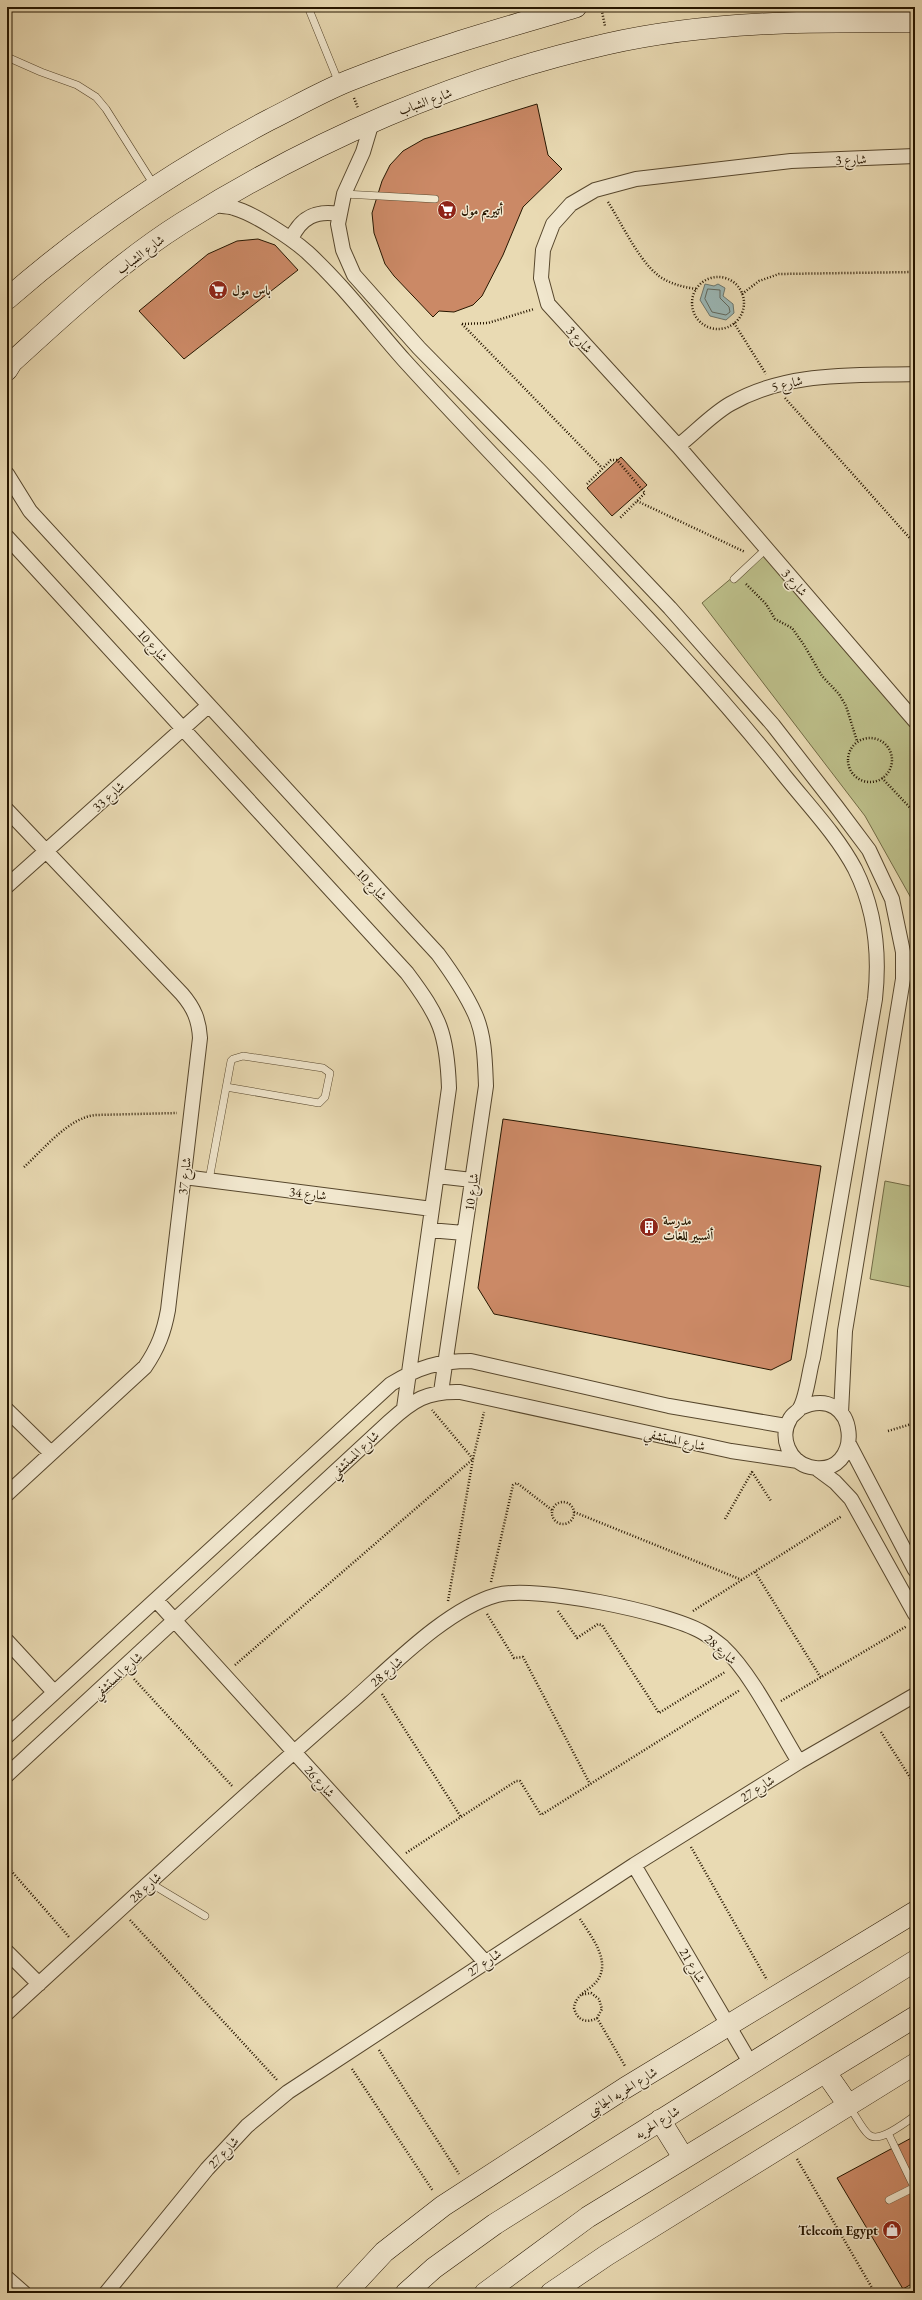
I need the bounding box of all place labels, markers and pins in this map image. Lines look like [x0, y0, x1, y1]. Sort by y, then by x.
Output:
supermarket icon: أتيريم مول [436, 199, 458, 221]
place label: أتيريم مول [461, 202, 504, 222]
supermarket icon: باس مول [207, 279, 229, 301]
place label: باس مول [232, 282, 271, 299]
place label: مدرسة أنسبير للغات [663, 1212, 714, 1244]
building icon: مدرسة أنسبير للغات [638, 1216, 660, 1238]
shop icon: Telecom Egypt [881, 2219, 903, 2241]
place label: Telecom Egypt [798, 2222, 878, 2239]

